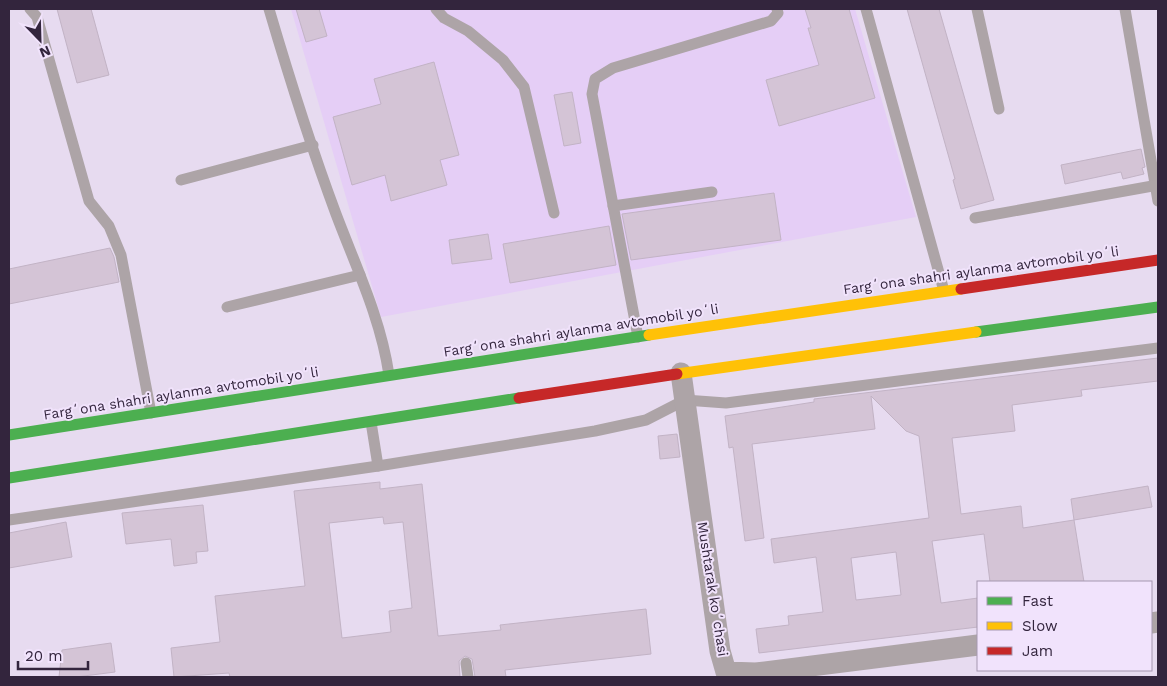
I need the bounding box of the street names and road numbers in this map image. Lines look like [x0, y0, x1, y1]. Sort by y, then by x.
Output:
street label: Fargʻona shahri aylanma avtomobil yoʻli [842, 243, 1120, 297]
street label: Fargʻona shahri aylanma avtomobil yoʻli [442, 300, 720, 360]
street label: Fargʻona shahri aylanma avtomobil yoʻli [42, 363, 320, 423]
street label: Mushtarak koʻchasi [694, 521, 732, 657]

